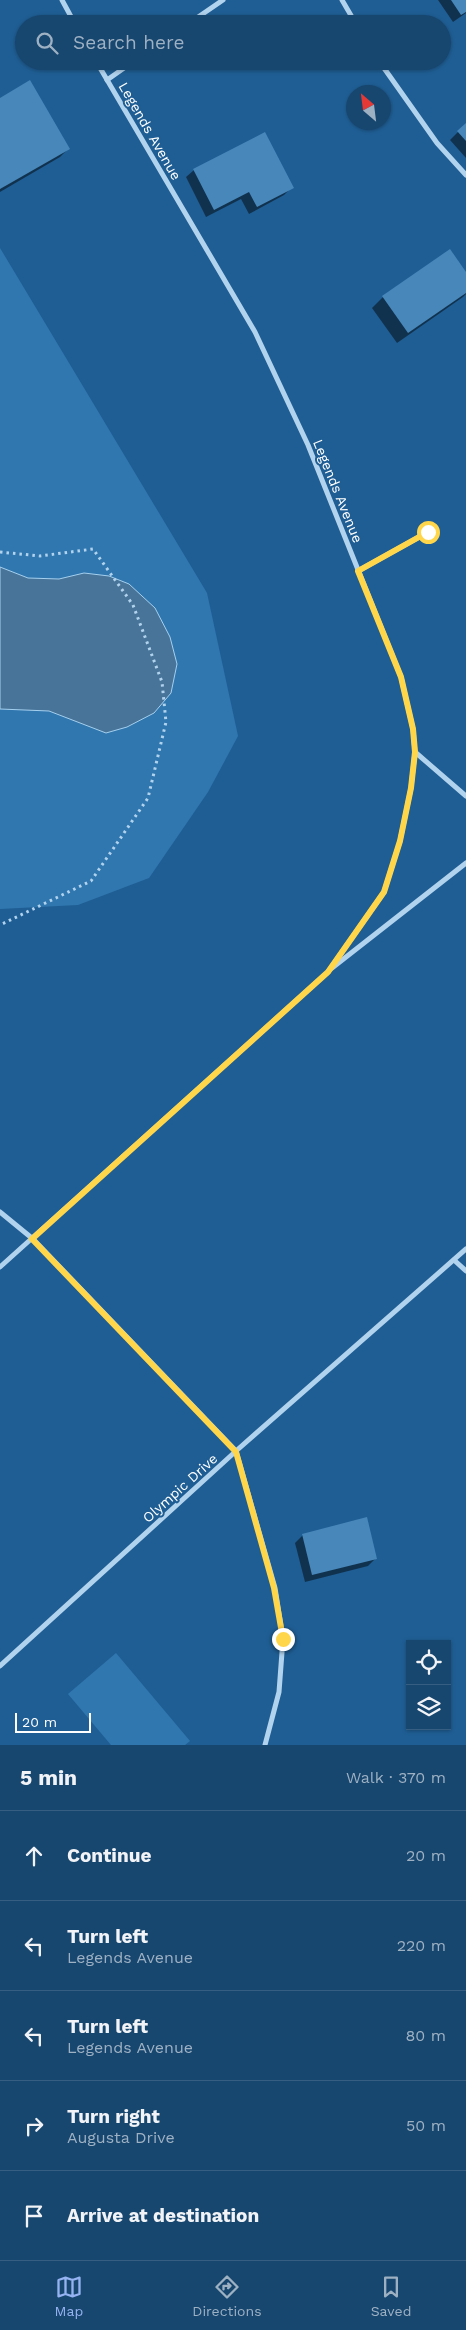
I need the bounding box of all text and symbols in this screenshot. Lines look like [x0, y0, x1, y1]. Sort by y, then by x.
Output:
search box [15, 15, 451, 70]
icon: search [33, 29, 61, 57]
text: Search here [73, 31, 184, 54]
street label: Legends Avenue [115, 79, 185, 183]
north arrow [346, 85, 391, 130]
street label: Legends Avenue [310, 437, 366, 545]
route start [417, 521, 440, 544]
street label: Olympic Drive [139, 1450, 221, 1526]
route end [272, 1628, 295, 1651]
map controls [406, 1640, 451, 1730]
button: locate [406, 1640, 451, 1685]
button: layers [406, 1685, 451, 1730]
scale bar [15, 1710, 91, 1733]
text: 20 m [22, 1714, 57, 1730]
text: 5 min [20, 1765, 77, 1790]
text: Walk · 370 m [346, 1768, 446, 1787]
icon: ahead [20, 1842, 48, 1870]
text: Continue [67, 1844, 151, 1867]
text: 20 m [406, 1846, 446, 1865]
text: Turn left [67, 1925, 148, 1948]
icon: left [20, 1932, 48, 1960]
text: 220 m [397, 1936, 446, 1955]
text: Legends Avenue [67, 1948, 193, 1967]
text: Turn left [67, 2015, 148, 2038]
icon: left [20, 2022, 48, 2050]
text: 80 m [405, 2026, 446, 2045]
text: Legends Avenue [67, 2038, 193, 2057]
text: Turn right [67, 2105, 160, 2128]
icon: right [20, 2112, 48, 2140]
text: 50 m [406, 2116, 446, 2135]
text: Augusta Drive [67, 2128, 175, 2147]
icon: arrive [20, 2202, 48, 2230]
text: Arrive at destination [67, 2204, 259, 2227]
tab: Map [55, 2273, 83, 2319]
tab: Directions [192, 2273, 262, 2319]
tab: Saved [371, 2273, 411, 2319]

